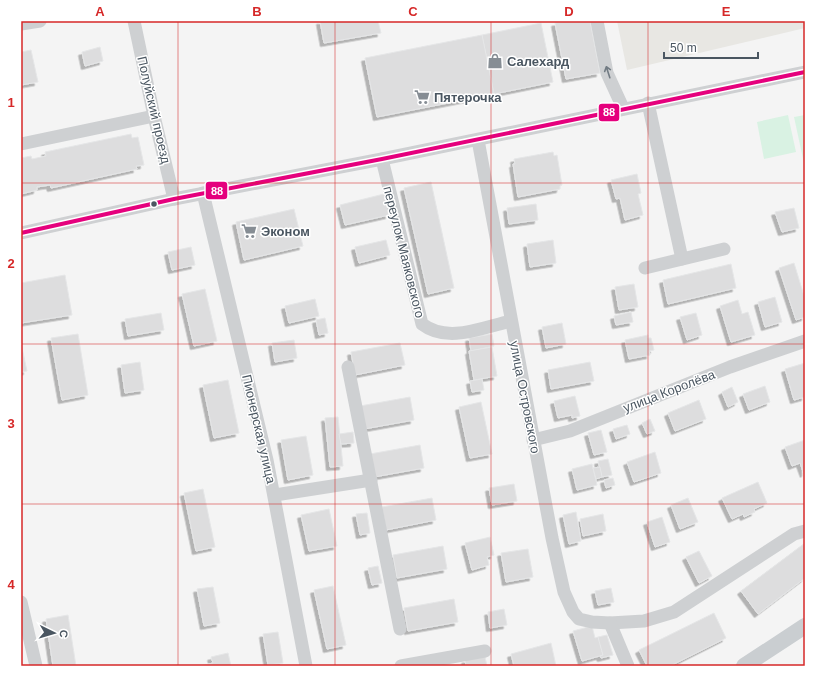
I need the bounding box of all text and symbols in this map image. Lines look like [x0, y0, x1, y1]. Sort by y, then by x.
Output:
text: A [95, 4, 105, 19]
text: B [252, 4, 262, 19]
text: C [408, 4, 418, 19]
text: D [564, 4, 574, 19]
text: E [722, 4, 731, 19]
scale bar [664, 34, 758, 60]
text: 50 m [670, 41, 697, 55]
shop icon: Салехард [486, 52, 504, 70]
place label: Салехард [507, 54, 570, 69]
street label: Полуйский проезд [134, 55, 174, 166]
one-way arrow [604, 66, 611, 79]
supermarket icon: Пятерочка [413, 88, 431, 106]
place label: Пятерочка [434, 90, 502, 105]
text: 1 [7, 95, 15, 110]
line badge: 88 [598, 103, 620, 122]
text: 88 [603, 106, 615, 118]
line badge: 88 [205, 181, 228, 200]
text: 88 [211, 185, 223, 197]
street label: переулок Маяковского [380, 185, 428, 319]
unlabelled marker [149, 199, 159, 209]
supermarket icon: Эконом [240, 222, 258, 240]
place label: Эконом [261, 224, 310, 239]
text: 2 [7, 256, 15, 271]
street label: улица Островского [507, 339, 543, 455]
street label: улица Королёва [621, 366, 718, 415]
street label: Пионерская улица [239, 373, 279, 486]
text: 3 [7, 416, 15, 431]
text: 4 [7, 577, 15, 592]
north arrow [34, 613, 74, 653]
text: С [58, 629, 70, 638]

